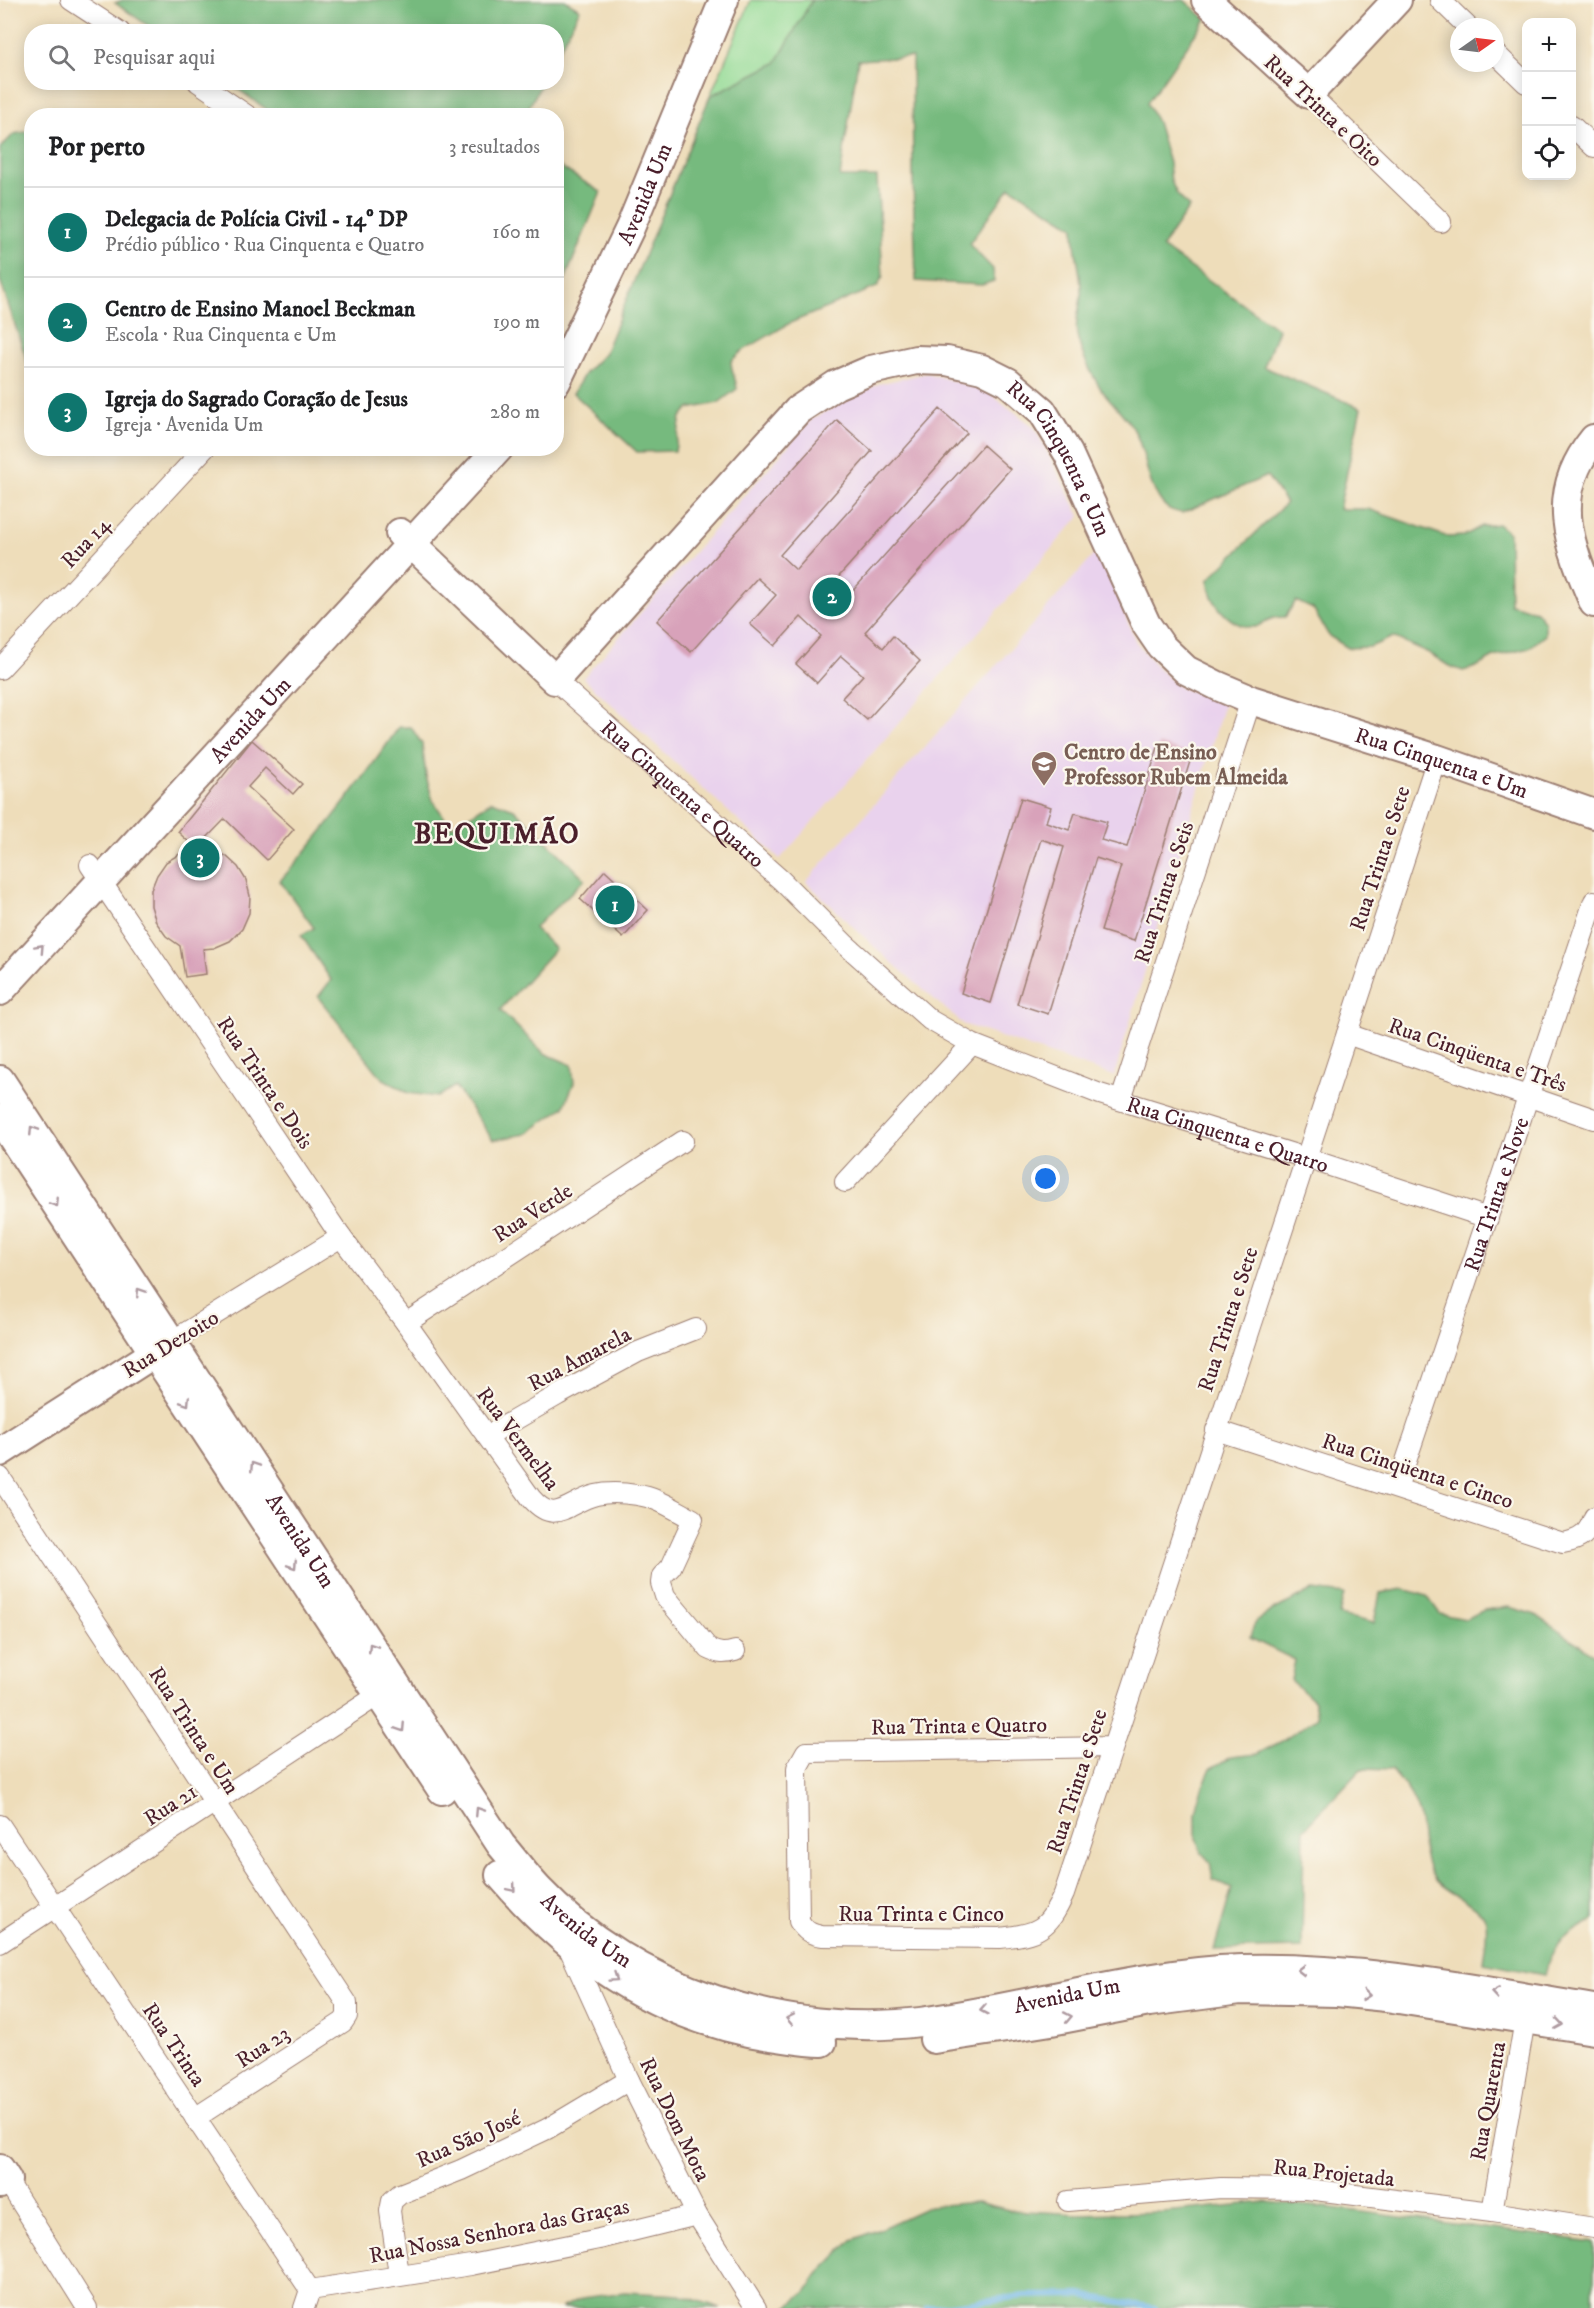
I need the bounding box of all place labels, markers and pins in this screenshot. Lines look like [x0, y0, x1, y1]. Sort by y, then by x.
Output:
pin: 2 [812, 574, 852, 620]
place label: Centro de Ensino Professor Rubem Almeida [1064, 739, 1289, 791]
school or university icon: Centro de Ensino Professor Rubem Almeida [1029, 749, 1059, 787]
pin: 3 [180, 836, 220, 880]
pin: 1 [596, 882, 634, 928]

